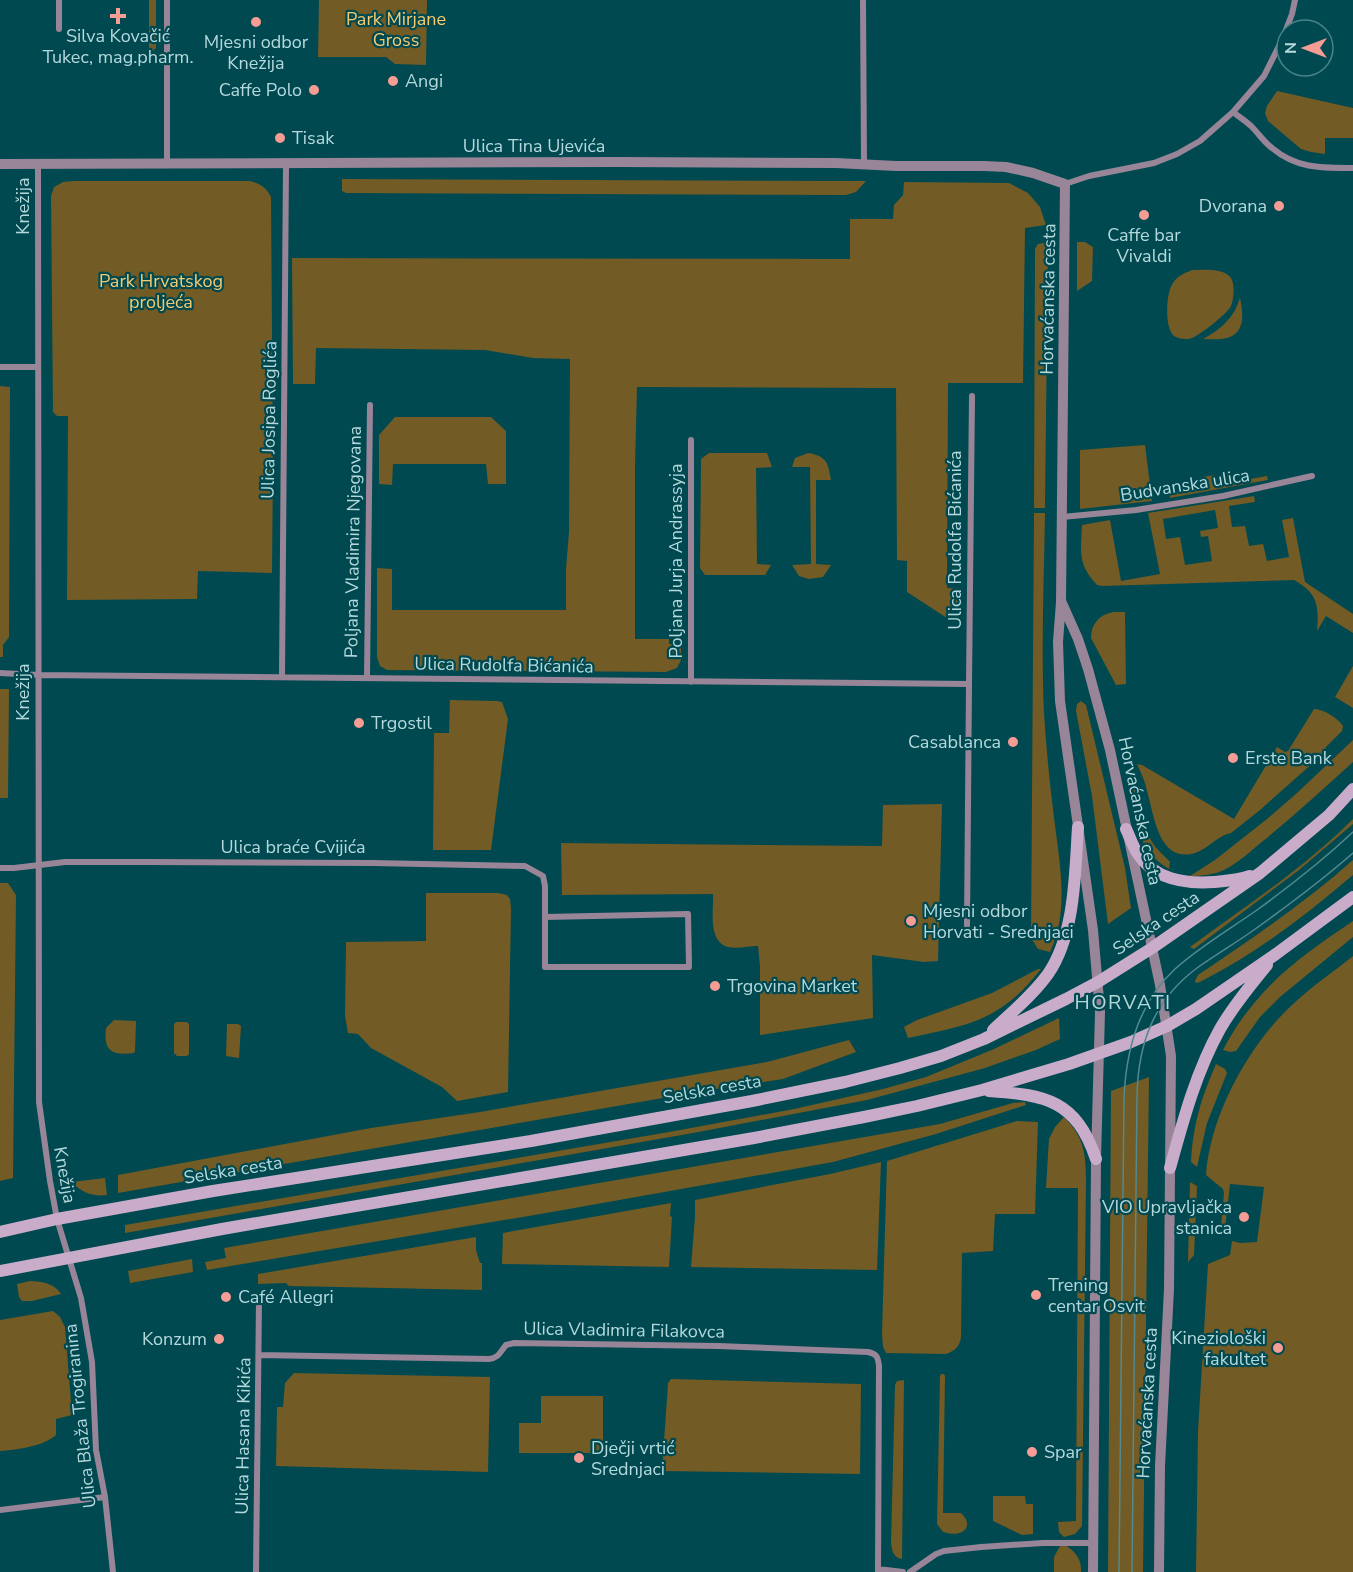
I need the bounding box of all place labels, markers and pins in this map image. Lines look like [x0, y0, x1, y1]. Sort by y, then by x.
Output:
marker: Silva Kovačić Tukec, mag.pharm. [111, 9, 125, 23]
marker: Mjesni odbor Knežija [249, 15, 263, 29]
place label: Silva Kovačić Tukec, mag.pharm. [42, 24, 194, 69]
place label: Mjesni odbor Knežija [204, 30, 309, 75]
place label: Angi [405, 69, 443, 93]
marker: Angi [386, 74, 400, 88]
place label: Caffe Polo [219, 78, 302, 102]
marker: Caffe Polo [307, 83, 321, 97]
place label: Tisak [292, 126, 335, 150]
marker: Tisak [273, 131, 287, 145]
place label: Dvorana [1199, 194, 1267, 218]
marker: Dvorana [1272, 199, 1286, 213]
marker: Caffe bar Vivaldi [1137, 208, 1151, 222]
place label: Caffe bar Vivaldi [1107, 223, 1181, 268]
place label: Trgostil [371, 711, 432, 735]
marker: Trgostil [352, 716, 366, 730]
place label: Casablanca [908, 730, 1001, 754]
marker: Casablanca [1006, 735, 1020, 749]
place label: Erste Bank [1245, 746, 1333, 770]
marker: Erste Bank [1226, 751, 1240, 765]
place label: Mjesni odbor Horvati - Srednjaci [923, 899, 1074, 944]
marker: Mjesni odbor Horvati - Srednjaci [904, 914, 918, 928]
place label: Trgovina Market [727, 974, 858, 998]
marker: Trgovina Market [708, 979, 722, 993]
place label: VIO Upravljačka stanica [1101, 1195, 1232, 1240]
marker: VIO Upravljačka stanica [1237, 1210, 1251, 1224]
place label: Trening centar Osvit [1048, 1273, 1146, 1318]
place label: Café Allegri [238, 1285, 334, 1309]
marker: Trening centar Osvit [1029, 1288, 1043, 1302]
marker: Café Allegri [219, 1290, 233, 1304]
place label: Kineziološki fakultet [1171, 1326, 1267, 1371]
place label: Konzum [142, 1327, 207, 1351]
marker: Konzum [212, 1332, 226, 1346]
marker: Kineziološki fakultet [1271, 1341, 1285, 1355]
place label: Dječji vrtić Srednjaci [591, 1436, 675, 1481]
place label: Spar [1044, 1440, 1082, 1464]
marker: Spar [1025, 1445, 1039, 1459]
marker: Dječji vrtić Srednjaci [572, 1451, 586, 1465]

